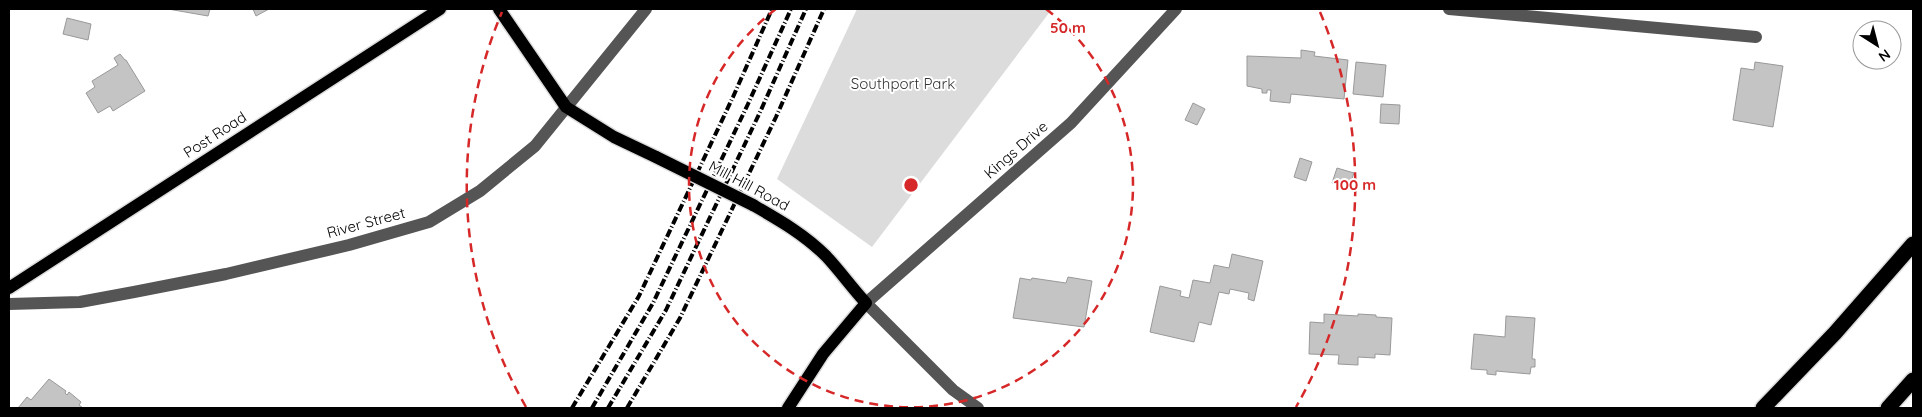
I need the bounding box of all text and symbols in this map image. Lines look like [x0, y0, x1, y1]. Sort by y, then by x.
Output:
text: 50 m [1050, 18, 1086, 37]
north arrow [1852, 20, 1902, 70]
text: N [1875, 45, 1894, 66]
park label: Southport Park [851, 74, 955, 93]
street label: Post Road [180, 107, 250, 162]
street label: Kings Drive [980, 117, 1052, 183]
street label: Mill Hill Road [706, 156, 793, 215]
text: 100 m [1334, 175, 1376, 194]
centre of rings [902, 176, 920, 194]
street label: River Street [325, 203, 407, 242]

